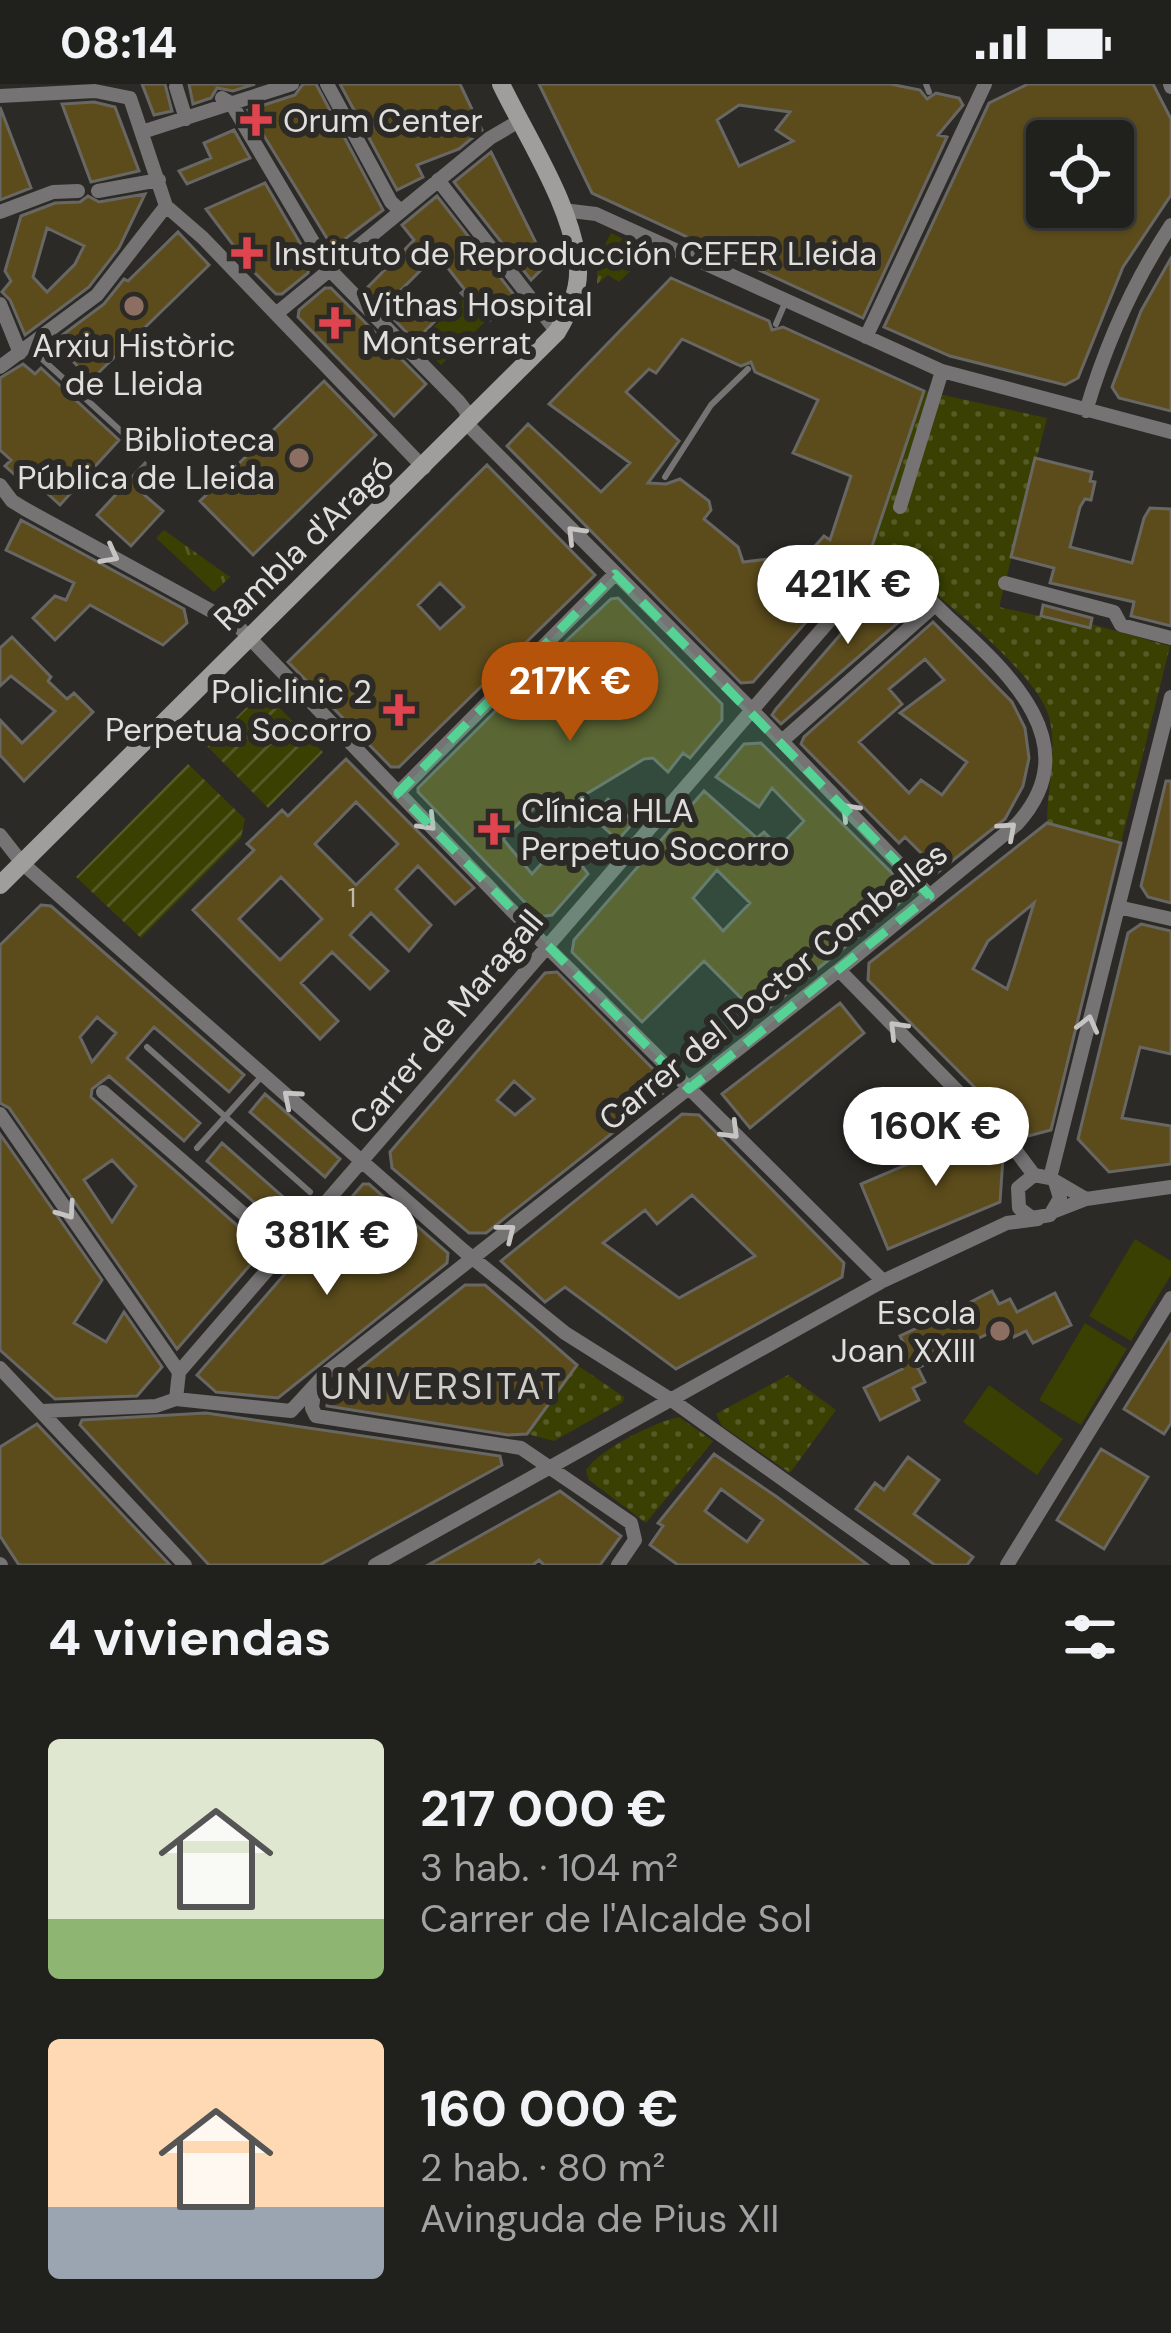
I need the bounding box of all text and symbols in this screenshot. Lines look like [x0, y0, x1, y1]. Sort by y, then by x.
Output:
text: 08:14 [60, 13, 177, 72]
place label: Orum Center [283, 99, 483, 142]
marker: Orum Center [240, 104, 272, 136]
map controls [1026, 120, 1134, 228]
button: locate [1026, 120, 1134, 228]
place label: Instituto de Reproducción CEFER Lleida [274, 232, 877, 275]
marker: Instituto de Reproducción CEFER Lleida [231, 237, 263, 269]
place label: Vithas Hospital Montserrat [362, 283, 593, 364]
marker: Arxiu Històric de Lleida [121, 293, 147, 319]
marker: Vithas Hospital Montserrat [319, 307, 351, 339]
place label: Arxiu Històric de Lleida [32, 324, 236, 405]
place label: Biblioteca Pública de Lleida [17, 418, 275, 499]
marker: Biblioteca Pública de Lleida [286, 445, 312, 471]
street label: Rambla d'Aragó [205, 446, 403, 640]
one-way arrow [567, 526, 589, 548]
one-way arrow [97, 541, 118, 564]
pin: 421K € [750, 545, 946, 647]
text: 421K € [784, 558, 912, 609]
pin: 217K € [472, 642, 668, 744]
text: 217K € [508, 655, 632, 706]
place label: Policlinic 2 Perpetua Socorro [105, 670, 372, 751]
marker: Policlinic 2 Perpetua Socorro [383, 694, 415, 726]
place label: Clínica HLA Perpetuo Socorro [521, 789, 790, 870]
one-way arrow [841, 803, 863, 825]
one-way arrow [413, 809, 435, 831]
marker: Clínica HLA Perpetuo Socorro [478, 813, 510, 845]
one-way arrow [994, 823, 1015, 844]
street label: Carrer del Doctor Combelles [590, 832, 956, 1140]
house number: 1 [348, 880, 356, 915]
street label: Carrer de Maragall [339, 901, 553, 1143]
one-way arrow [1074, 1014, 1099, 1035]
one-way arrow [889, 1021, 911, 1043]
pin: 160K € [838, 1087, 1034, 1189]
one-way arrow [283, 1091, 305, 1112]
text: 160K € [870, 1100, 1002, 1151]
one-way arrow [717, 1116, 739, 1138]
pin: 381K € [229, 1196, 425, 1298]
one-way arrow [53, 1197, 75, 1219]
text: 381K € [263, 1209, 391, 1260]
one-way arrow [494, 1225, 516, 1246]
place label: Escola Joan XXIII [831, 1291, 976, 1372]
marker: Escola Joan XXIII [987, 1318, 1013, 1344]
district label: UNIVERSITAT [320, 1363, 564, 1410]
text: 4 viviendas [48, 1604, 331, 1671]
icon: filters [1057, 1604, 1123, 1670]
text: 217 000 € [420, 1775, 667, 1842]
icon: home [144, 1787, 288, 1931]
text: 3 hab. · 104 m² [420, 1842, 678, 1893]
text: Carrer de l'Alcalde Sol [420, 1893, 812, 1944]
text: 160 000 € [420, 2075, 679, 2142]
icon: home [144, 2087, 288, 2231]
text: 2 hab. · 80 m² [420, 2142, 665, 2193]
text: Avinguda de Pius XII [420, 2193, 779, 2244]

